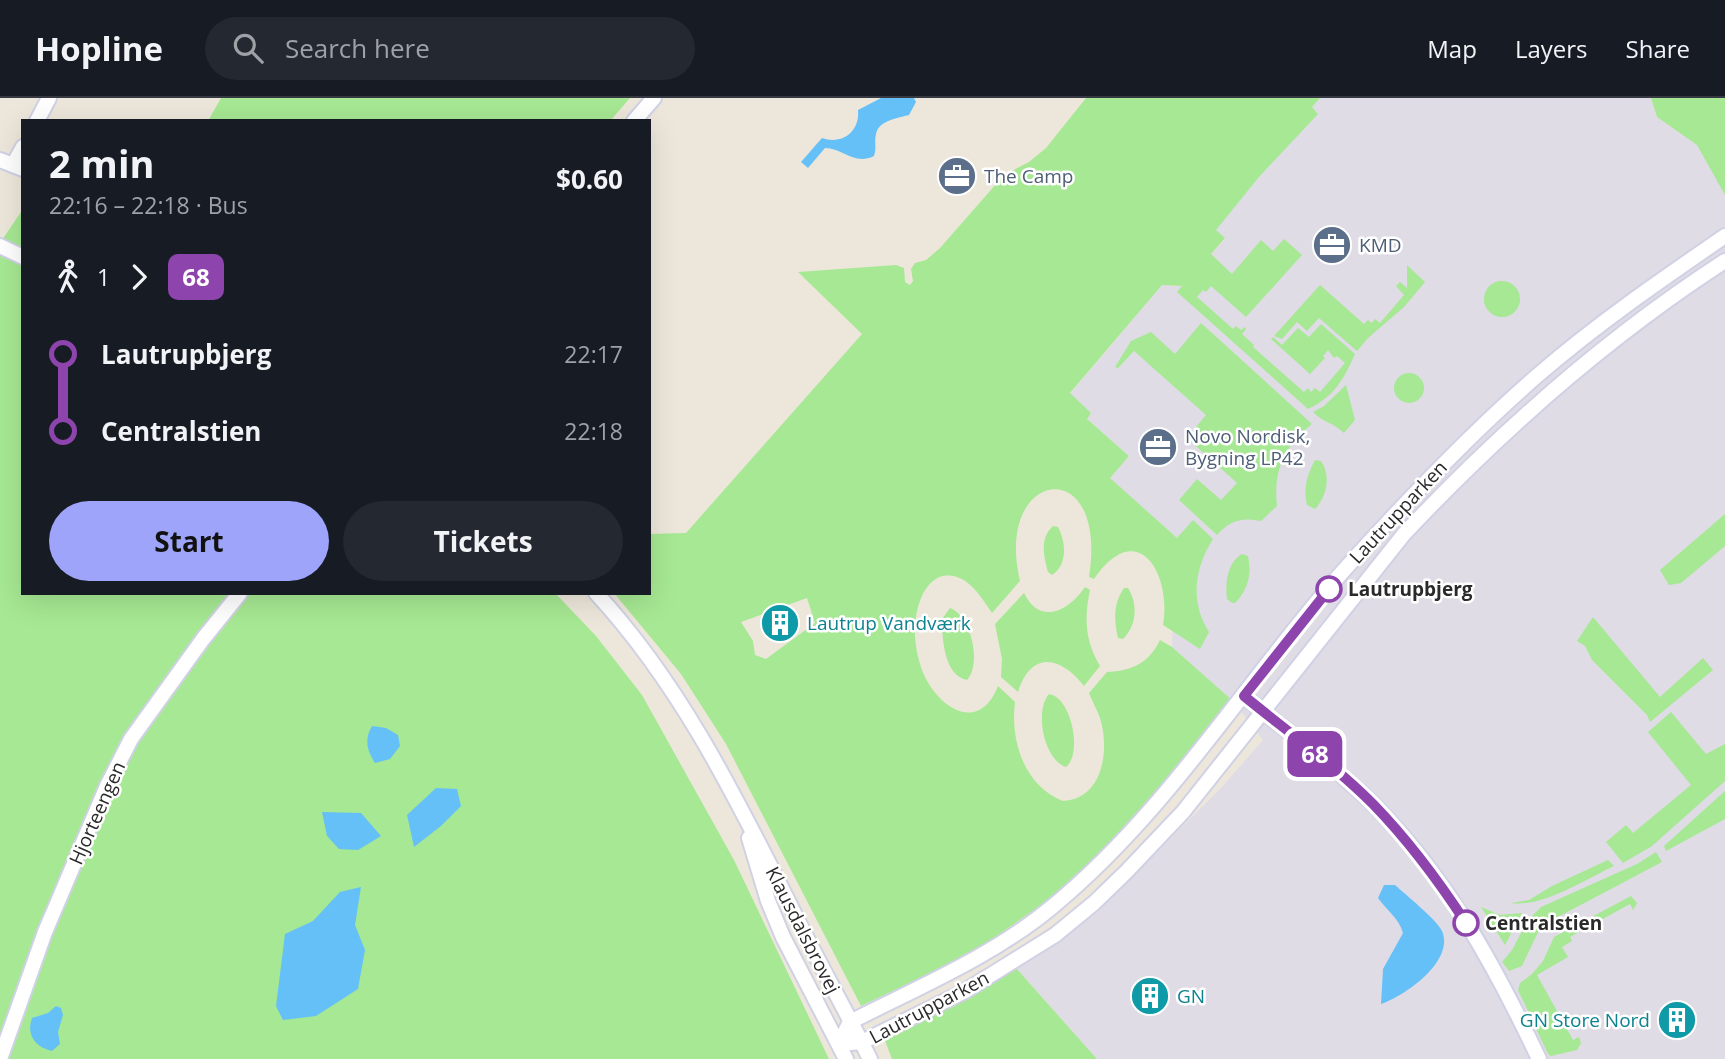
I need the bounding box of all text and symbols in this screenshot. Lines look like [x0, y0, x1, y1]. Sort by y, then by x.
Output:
search box [205, 17, 695, 80]
text: Hopline [35, 26, 163, 71]
icon: search [229, 29, 267, 67]
text: Search here [285, 30, 430, 66]
text: Map [1427, 32, 1477, 65]
text: Layers [1515, 32, 1588, 65]
text: Share [1626, 32, 1690, 65]
text: 2 min [49, 137, 154, 189]
office icon: The Camp [936, 155, 978, 197]
text: $0.60 [556, 161, 623, 197]
place label: The Camp [984, 163, 1073, 189]
text: 22:16 – 22:18 · Bus [49, 189, 248, 221]
office icon: KMD [1311, 224, 1353, 266]
place label: KMD [1359, 232, 1402, 258]
icon: walk [49, 258, 87, 296]
icon: forward [120, 258, 158, 296]
text: 68 [182, 260, 210, 293]
text: 1 [97, 261, 110, 293]
text: Lautrupbjerg [101, 336, 271, 372]
text: 22:17 [564, 338, 623, 370]
text: Centralstien [101, 413, 261, 449]
text: 22:18 [564, 415, 623, 447]
place label: Novo Nordisk, Bygning LP42 [1185, 423, 1310, 471]
office icon: Novo Nordisk, Bygning LP42 [1137, 426, 1179, 468]
street label: Lautrupparken [1343, 455, 1453, 569]
button: Start [49, 501, 329, 581]
button: Tickets [343, 501, 623, 581]
marker: Lautrupbjerg [1316, 576, 1342, 602]
place label: Lautrupbjerg [1348, 576, 1473, 602]
building icon: Lautrup Vandværk [759, 602, 801, 644]
place label: Lautrup Vandværk [807, 610, 971, 636]
line badge: 68 [1284, 731, 1346, 777]
text: 68 [1301, 737, 1329, 770]
street label: Hjorteengen [63, 757, 131, 869]
street label: Klausdalsbrovej [760, 862, 846, 998]
marker: Centralstien [1453, 910, 1479, 936]
place label: Centralstien [1485, 910, 1602, 936]
street label: Lautrupparken [865, 964, 993, 1050]
building icon: GN [1129, 975, 1171, 1017]
place label: GN [1177, 983, 1205, 1009]
building icon: GN Store Nord [1656, 999, 1698, 1041]
place label: GN Store Nord [1520, 1007, 1650, 1033]

